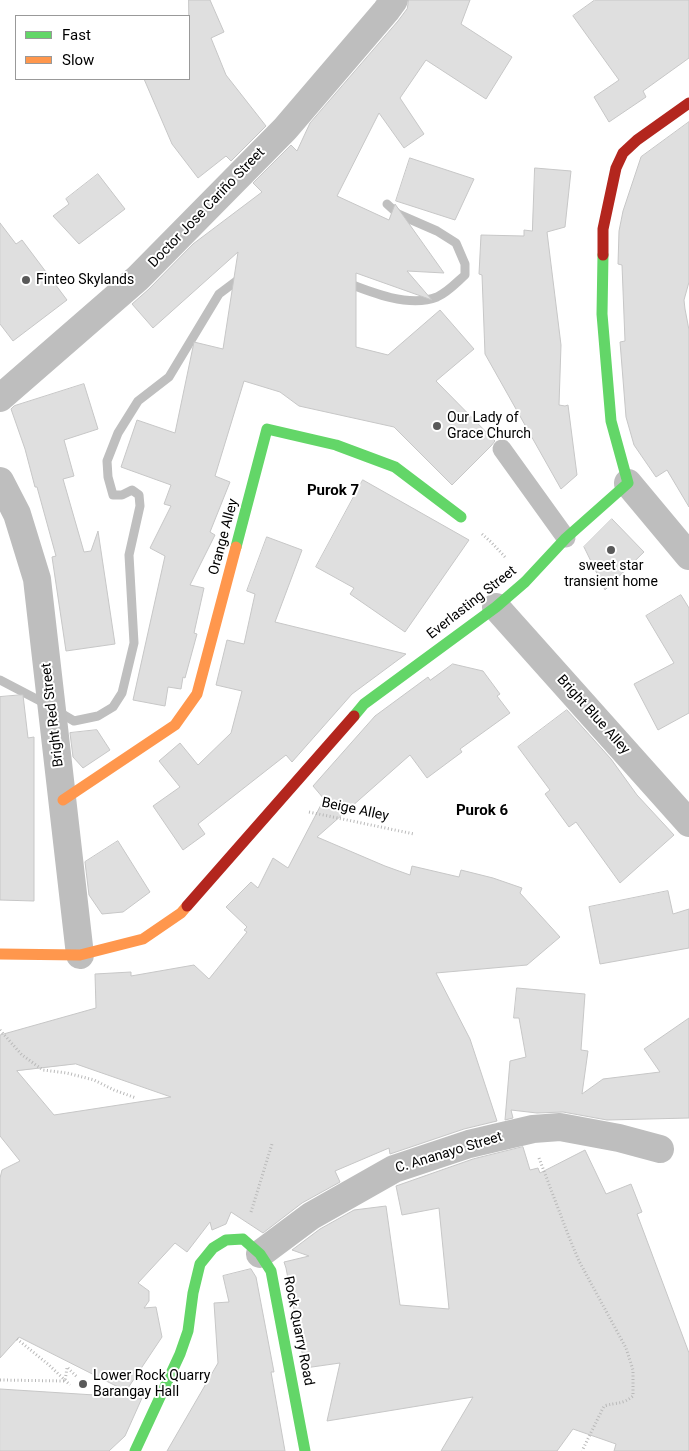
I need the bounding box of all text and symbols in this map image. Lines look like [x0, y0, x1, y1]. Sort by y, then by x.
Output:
legend [15, 15, 190, 80]
text: Fast [62, 26, 91, 44]
text: Slow [62, 51, 94, 69]
street label: Doctor Jose Cariño Street [145, 145, 269, 271]
place label: Finteo Skylands [36, 272, 134, 288]
marker: Finteo Skylands [20, 274, 32, 286]
place label: Our Lady of Grace Church [447, 410, 531, 442]
marker: Our Lady of Grace Church [431, 420, 443, 432]
district label: Purok 7 [307, 482, 359, 500]
street label: Orange Alley [206, 497, 242, 577]
marker: sweet star transient home [605, 544, 617, 556]
place label: sweet star transient home [564, 558, 658, 590]
street label: Everlasting Street [424, 563, 520, 643]
street label: Bright Red Street [38, 662, 68, 768]
street label: Bright Blue Alley [553, 672, 633, 758]
street label: Beige Alley [320, 795, 390, 825]
district label: Purok 6 [456, 802, 508, 820]
street label: C. Ananayo Street [394, 1129, 504, 1177]
street label: Rock Quarry Road [279, 1275, 317, 1387]
place label: Lower Rock Quarry Barangay Hall [93, 1368, 210, 1400]
marker: Lower Rock Quarry Barangay Hall [77, 1378, 89, 1390]

